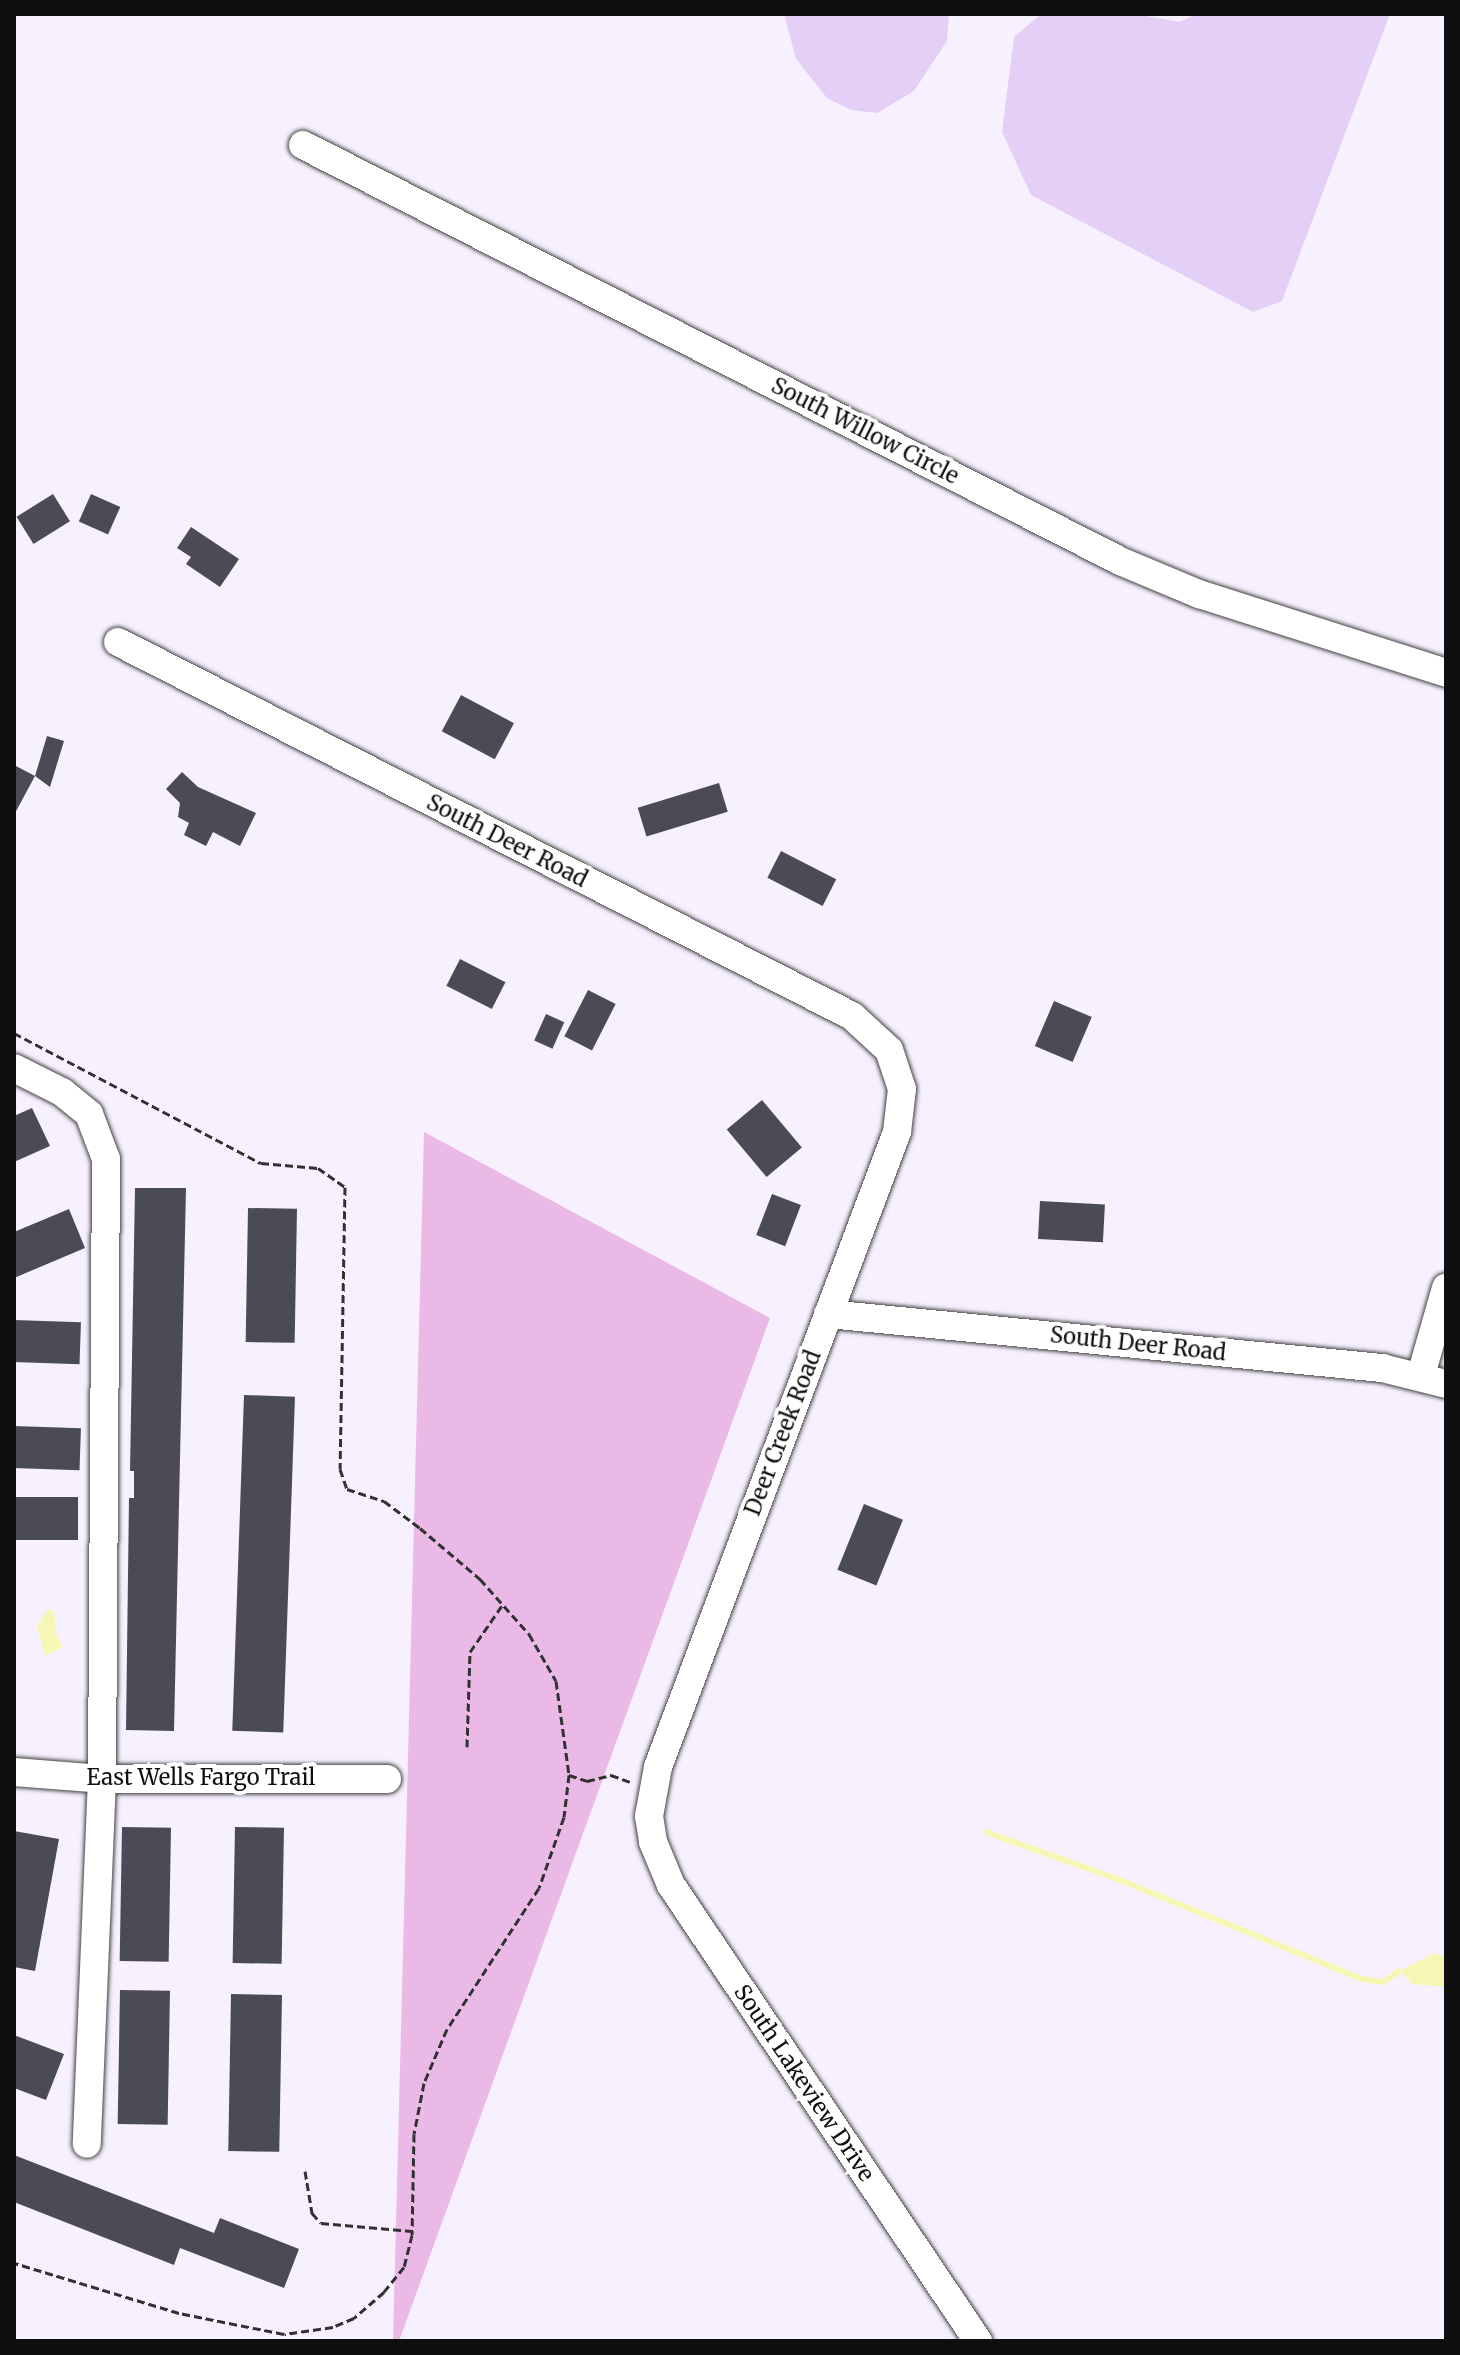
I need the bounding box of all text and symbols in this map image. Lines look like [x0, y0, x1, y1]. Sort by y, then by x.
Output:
street label: South Willow Circle [767, 372, 963, 490]
street label: South Deer Road [422, 789, 592, 893]
street label: South Deer Road [1049, 1322, 1227, 1366]
street label: Deer Creek Road [739, 1347, 827, 1519]
street label: East Wells Fargo Trail [87, 1765, 315, 1791]
street label: South Lakeview Drive [728, 1980, 880, 2186]

